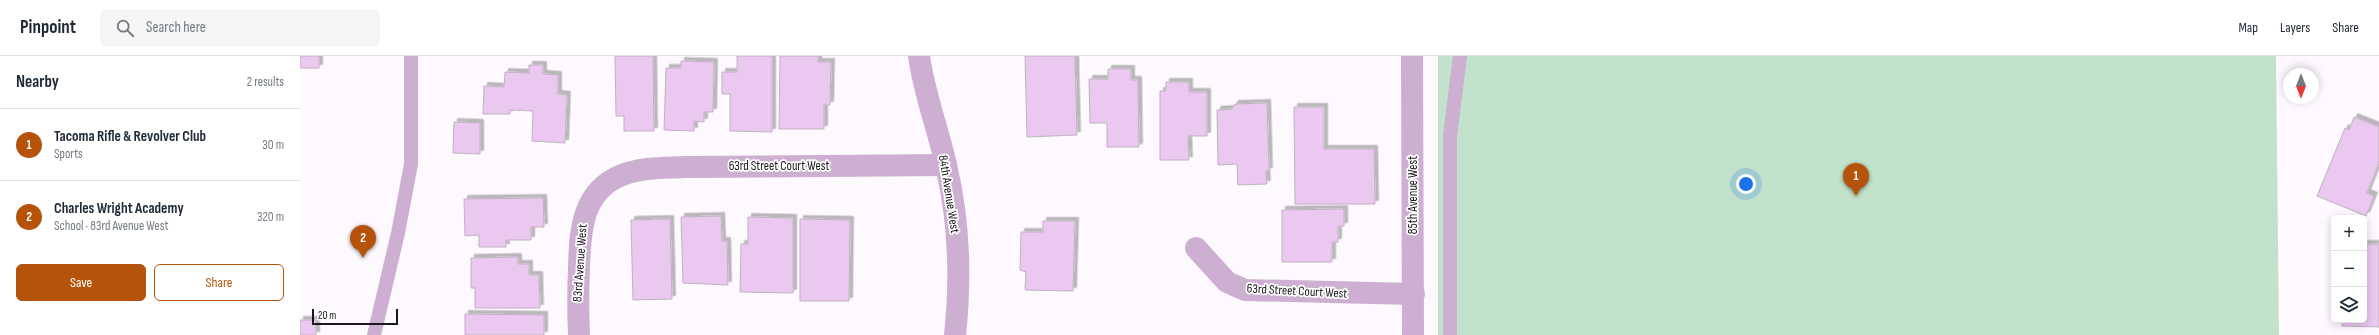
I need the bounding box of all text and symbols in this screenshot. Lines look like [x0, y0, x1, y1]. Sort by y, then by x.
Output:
search box [100, 10, 380, 46]
text: Pinpoint [20, 16, 76, 39]
icon: search [114, 17, 136, 39]
text: Search here [146, 18, 206, 37]
text: Map [2238, 19, 2258, 36]
text: Layers [2280, 19, 2310, 36]
text: Share [2332, 19, 2359, 36]
north arrow [2283, 68, 2319, 104]
text: Nearby [16, 72, 59, 92]
text: 2 results [247, 74, 284, 90]
text: Tacoma Rifle & Revolver Club [54, 127, 206, 146]
text: 1 [26, 137, 32, 153]
text: 30 m [262, 137, 284, 153]
text: Sports [54, 146, 83, 162]
street label: 84th Avenue West [935, 154, 963, 234]
street label: 85th Avenue West [1405, 156, 1421, 234]
street label: 63rd Street Court West [729, 158, 829, 174]
pin: 1 [1843, 163, 1869, 196]
your location [1736, 174, 1756, 194]
text: Charles Wright Academy [54, 199, 184, 218]
text: 2 [26, 209, 32, 225]
text: 320 m [257, 209, 284, 225]
map controls [2331, 215, 2367, 323]
button: + [2331, 215, 2367, 251]
text: School · 83rd Avenue West [54, 218, 168, 234]
street label: 83rd Avenue West [569, 223, 591, 303]
pin: 2 [350, 225, 376, 258]
button: − [2331, 251, 2367, 287]
button: Save [16, 264, 146, 301]
button: Share [154, 264, 284, 301]
street label: 63rd Street Court West [1246, 280, 1348, 302]
button: layers [2331, 287, 2367, 323]
scale bar [312, 307, 398, 326]
text: 20 m [318, 309, 336, 322]

